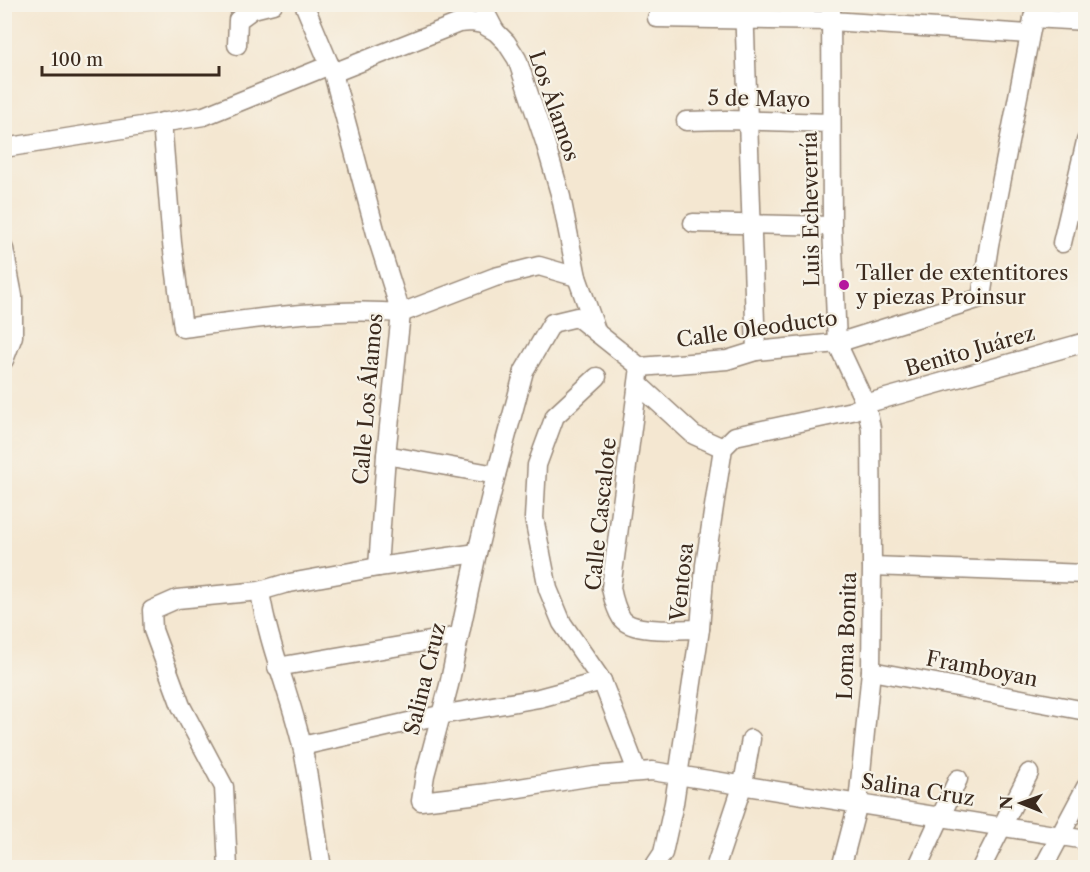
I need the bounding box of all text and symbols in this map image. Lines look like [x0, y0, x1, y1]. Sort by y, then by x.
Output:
scale bar [42, 39, 219, 77]
street label: Los Álamos [524, 47, 585, 164]
text: 100 m [51, 49, 103, 71]
street label: 5 de Mayo [707, 85, 811, 112]
street label: Luis Echeverría [797, 130, 824, 287]
place label: Taller de extentitores y piezas Proinsur [855, 260, 1068, 309]
marker: Taller de extentitores y piezas Proinsur [837, 278, 851, 292]
street label: Calle Oleoducto [675, 305, 839, 352]
street label: Calle Los Álamos [348, 312, 387, 486]
street label: Benito Juárez [902, 320, 1038, 381]
street label: Calle Cascalote [580, 436, 621, 592]
street label: Ventosa [665, 541, 698, 623]
street label: Loma Bonita [832, 571, 861, 700]
street label: Salina Cruz [399, 620, 450, 737]
street label: Framboyan [924, 645, 1040, 692]
street label: Salina Cruz [860, 768, 977, 811]
north arrow [991, 773, 1051, 833]
text: N [996, 796, 1016, 810]

